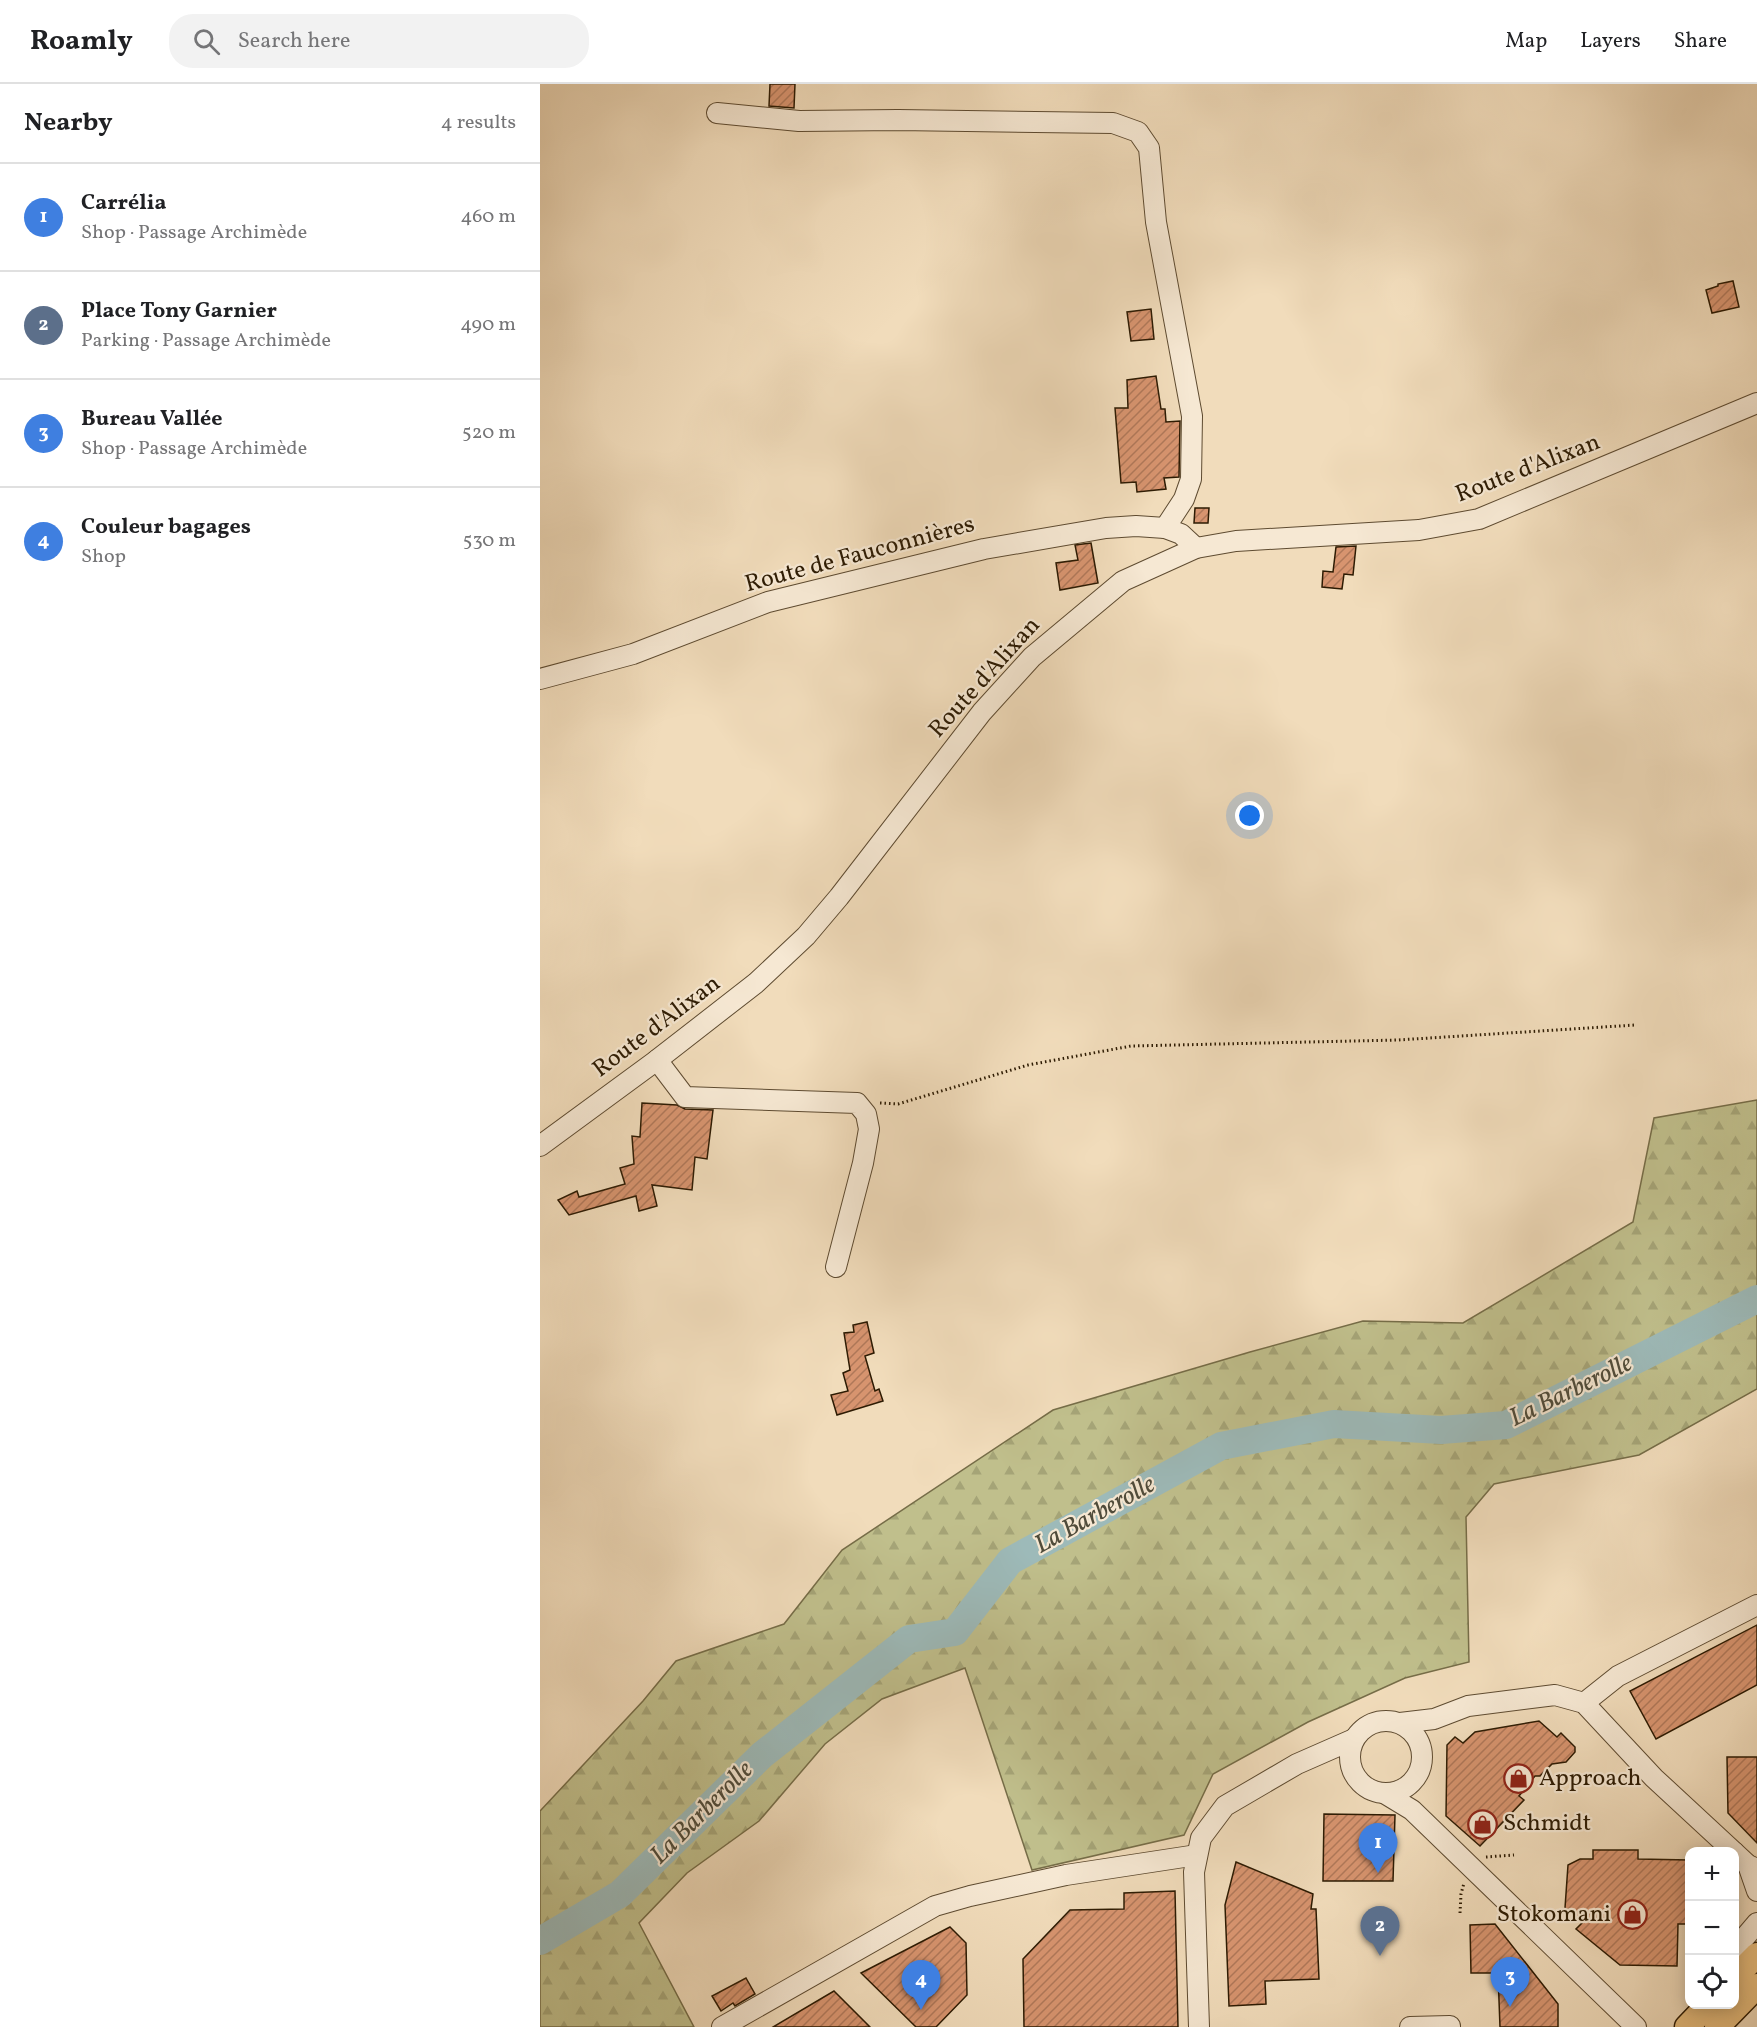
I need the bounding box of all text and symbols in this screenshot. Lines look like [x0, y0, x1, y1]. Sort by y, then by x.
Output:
search box [169, 14, 589, 68]
text: Roamly [30, 22, 133, 61]
icon: search [190, 25, 223, 58]
text: Search here [238, 26, 350, 57]
text: Map [1505, 27, 1547, 56]
text: Layers [1580, 27, 1641, 56]
text: Share [1674, 27, 1727, 56]
text: Nearby [24, 105, 113, 141]
text: 4 results [441, 109, 516, 137]
text: Carrélia [81, 188, 167, 219]
text: 1 [39, 203, 48, 231]
text: 460 m [460, 203, 516, 231]
text: Shop · Passage Archimède [81, 219, 307, 247]
text: Place Tony Garnier [81, 296, 277, 327]
text: 2 [38, 311, 49, 339]
text: 490 m [460, 311, 516, 339]
text: Parking · Passage Archimède [81, 327, 331, 355]
text: Bureau Vallée [81, 404, 223, 435]
text: 3 [38, 419, 49, 447]
text: 520 m [462, 419, 516, 447]
street label: Route d'Alixan [1451, 426, 1605, 512]
text: Shop · Passage Archimède [81, 435, 307, 463]
street label: Route de Fauconnières [741, 508, 979, 602]
text: Couleur bagages [81, 512, 251, 543]
text: 4 [37, 527, 50, 555]
text: 530 m [463, 527, 516, 555]
text: Shop [81, 543, 126, 571]
street label: Route d'Alixan [921, 610, 1049, 746]
your location [1235, 801, 1264, 830]
street label: Route d'Alixan [586, 968, 728, 1086]
water label: La Barberolle [1503, 1345, 1639, 1436]
water label: La Barberolle [1028, 1467, 1162, 1563]
water label: La Barberolle [642, 1753, 762, 1873]
place label: Approach [1539, 1762, 1642, 1796]
shop icon: Approach [1502, 1763, 1534, 1795]
place label: Schmidt [1503, 1807, 1591, 1841]
shop icon: Schmidt [1466, 1808, 1498, 1840]
pin: 1 [1358, 1824, 1398, 1873]
map controls [1685, 1847, 1739, 2009]
button: + [1685, 1847, 1739, 1901]
place label: Stokomani [1497, 1898, 1611, 1932]
shop icon: Stokomani [1616, 1899, 1648, 1931]
button: − [1685, 1901, 1739, 1955]
pin: 2 [1360, 1906, 1400, 1956]
button: locate [1685, 1955, 1739, 2009]
pin: 3 [1490, 1958, 1530, 2007]
pin: 4 [902, 1960, 940, 2010]

